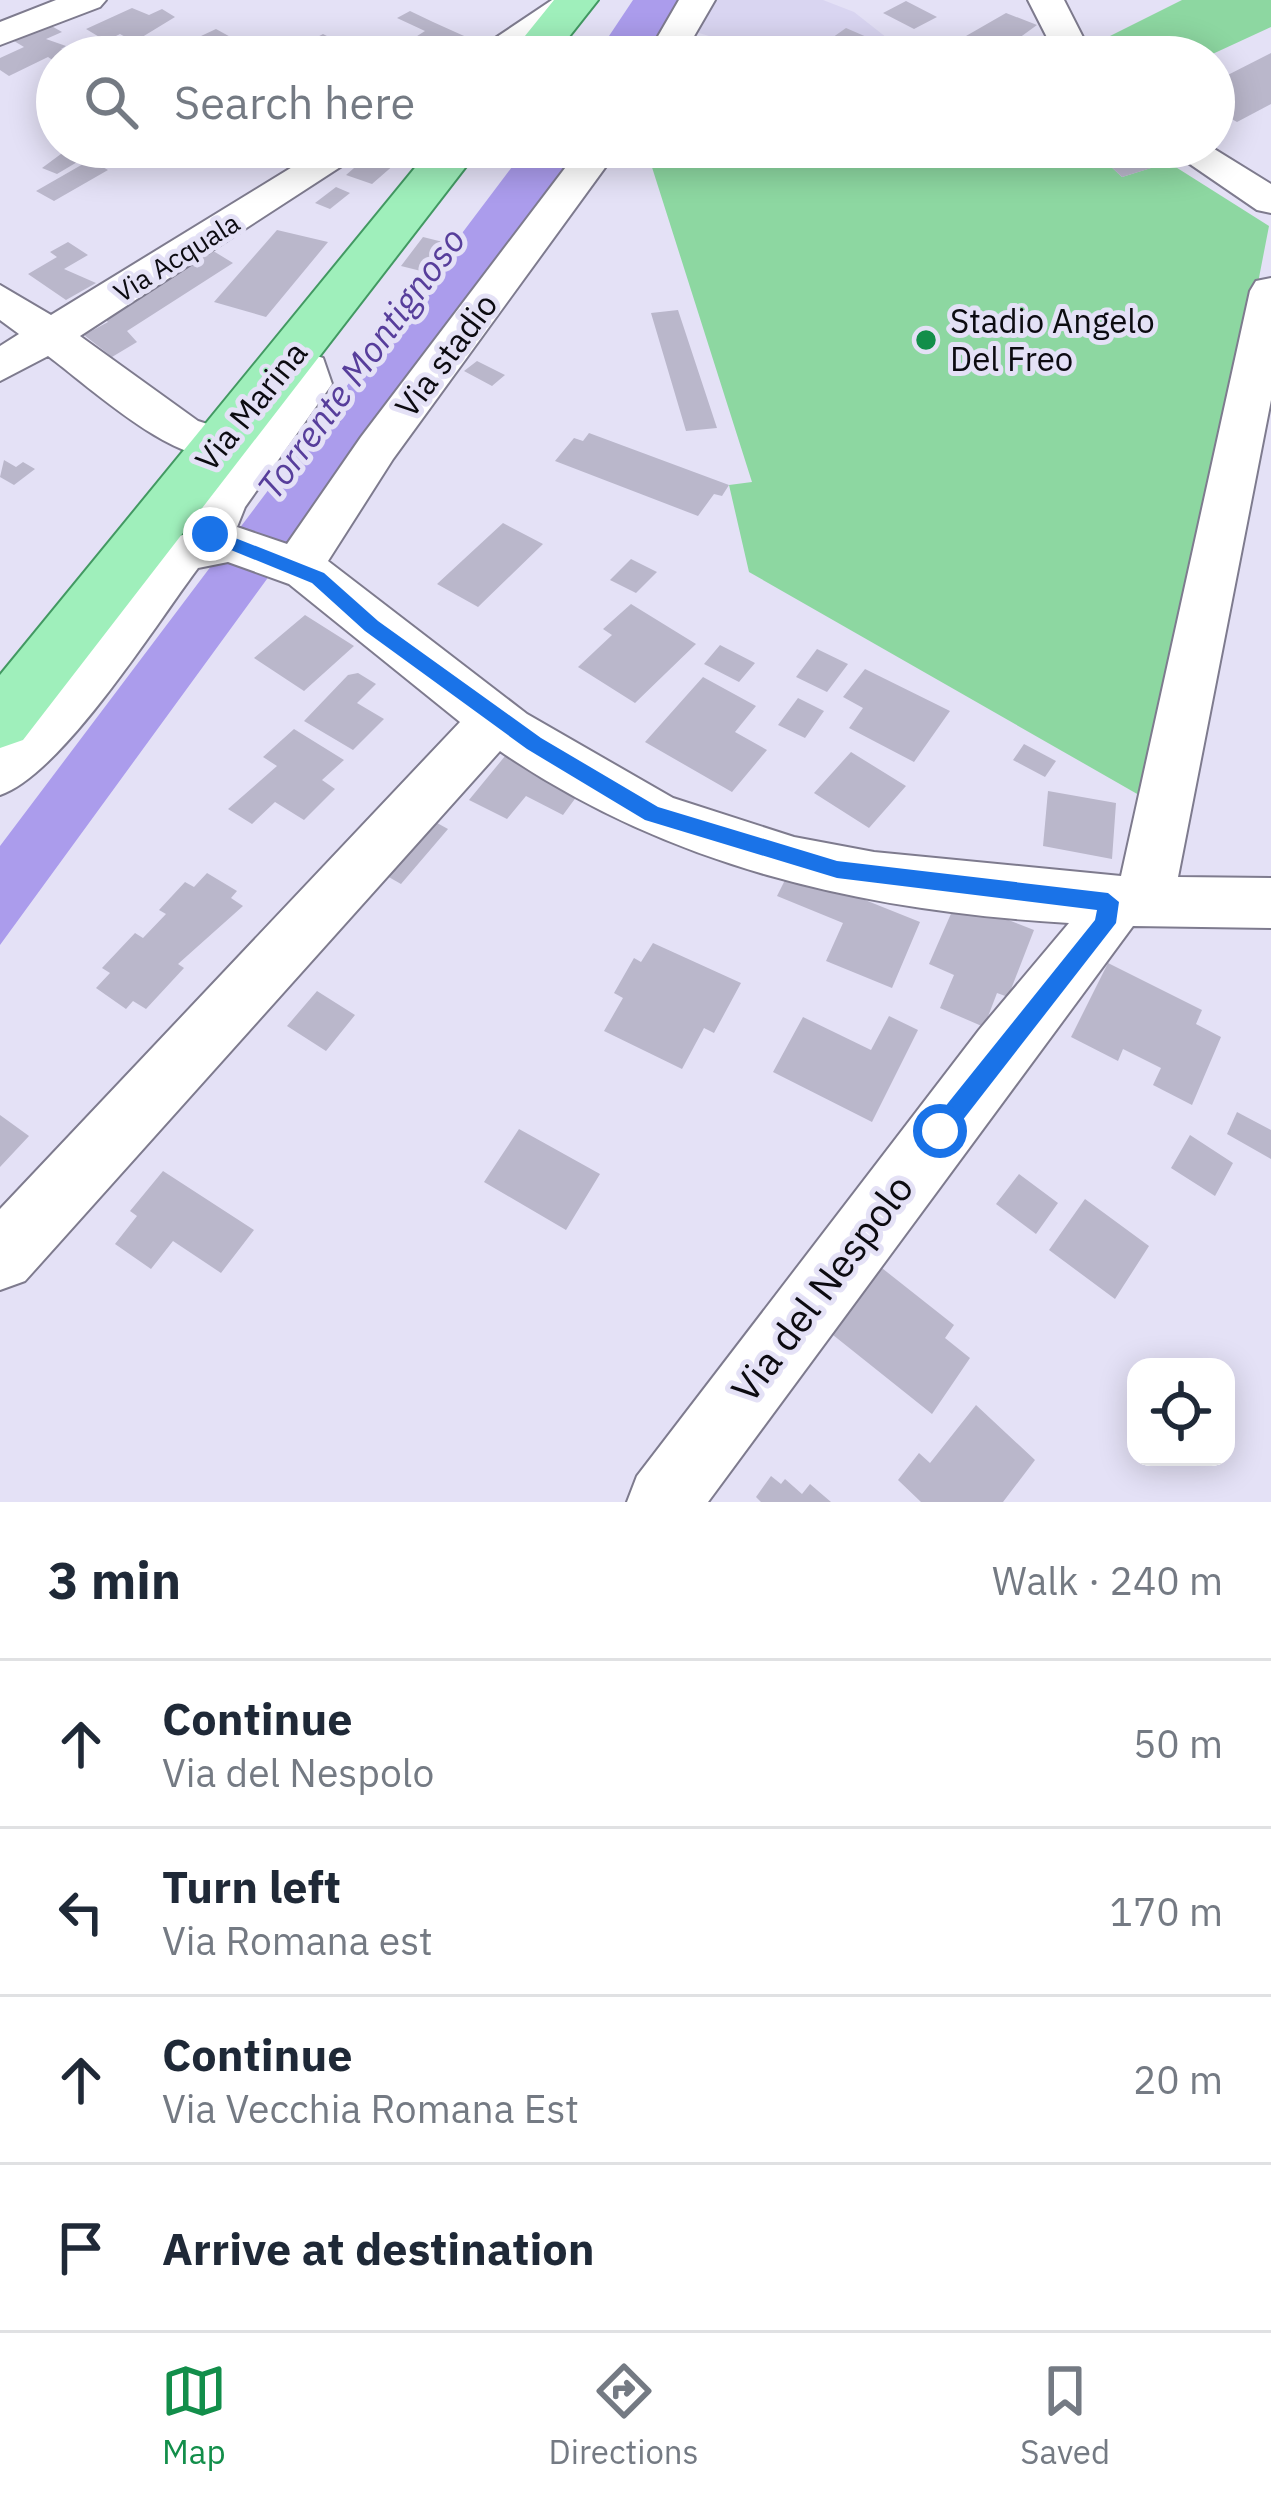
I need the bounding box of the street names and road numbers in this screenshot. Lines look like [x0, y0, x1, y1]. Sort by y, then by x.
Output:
street label: Via Acquala [107, 204, 246, 309]
street label: Via stadio [385, 284, 506, 425]
street label: Via Marina [185, 332, 316, 479]
street label: Via del Nespolo [719, 1164, 924, 1412]

